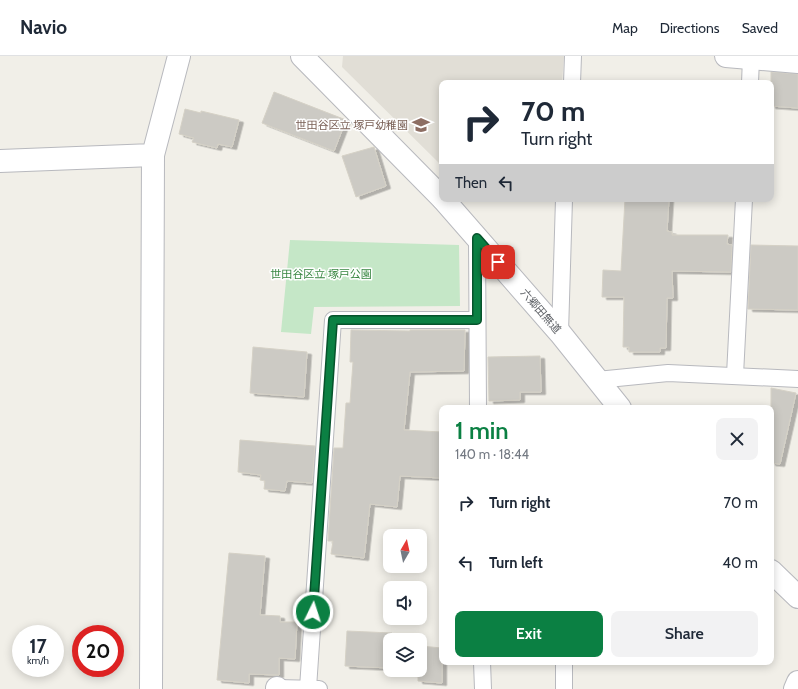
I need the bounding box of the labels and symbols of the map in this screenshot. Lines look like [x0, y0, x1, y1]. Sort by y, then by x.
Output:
school or university icon: 世田谷区立 塚戸幼稚園 [411, 115, 431, 135]
place label: 世田谷区立 塚戸幼稚園 [296, 118, 408, 132]
pin [481, 245, 515, 279]
park label: 世田谷区立 塚戸公園 [270, 267, 372, 281]
street label: 六郷田無道 [518, 286, 564, 336]
north arrow [383, 529, 427, 573]
position arrow [292, 591, 334, 633]
speed limit sign: 20 [72, 625, 124, 677]

